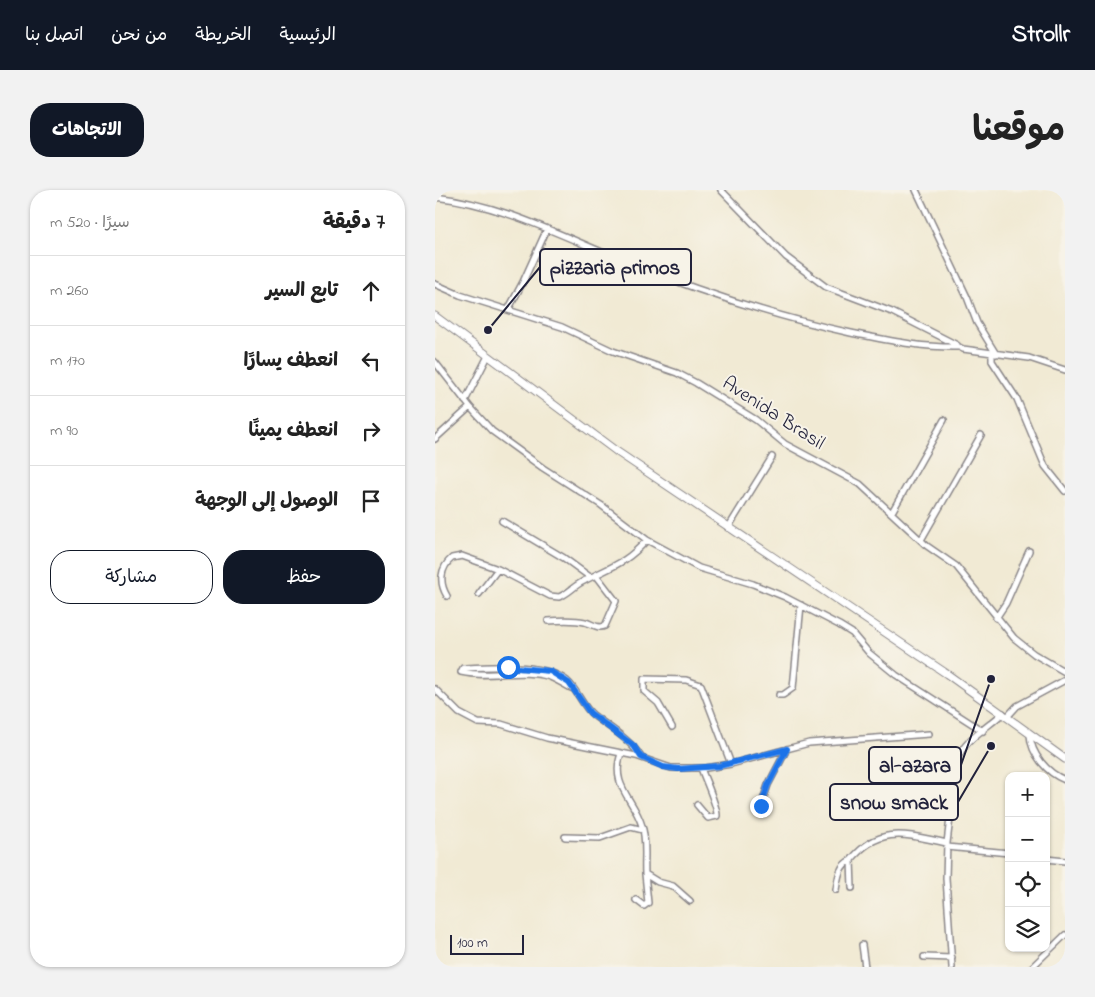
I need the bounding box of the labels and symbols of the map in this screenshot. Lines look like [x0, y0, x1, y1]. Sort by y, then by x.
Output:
callout: pizzaria primos [540, 249, 691, 285]
text: pizzaria primos [550, 254, 681, 284]
street label: Avenida Brasil [716, 370, 830, 458]
route start [497, 656, 520, 679]
callout: al-azara [869, 747, 961, 783]
text: al-azara [879, 752, 951, 782]
callout: snow smack [830, 784, 958, 820]
text: snow smack [840, 789, 949, 819]
route end [750, 795, 773, 818]
scale bar [450, 932, 524, 955]

